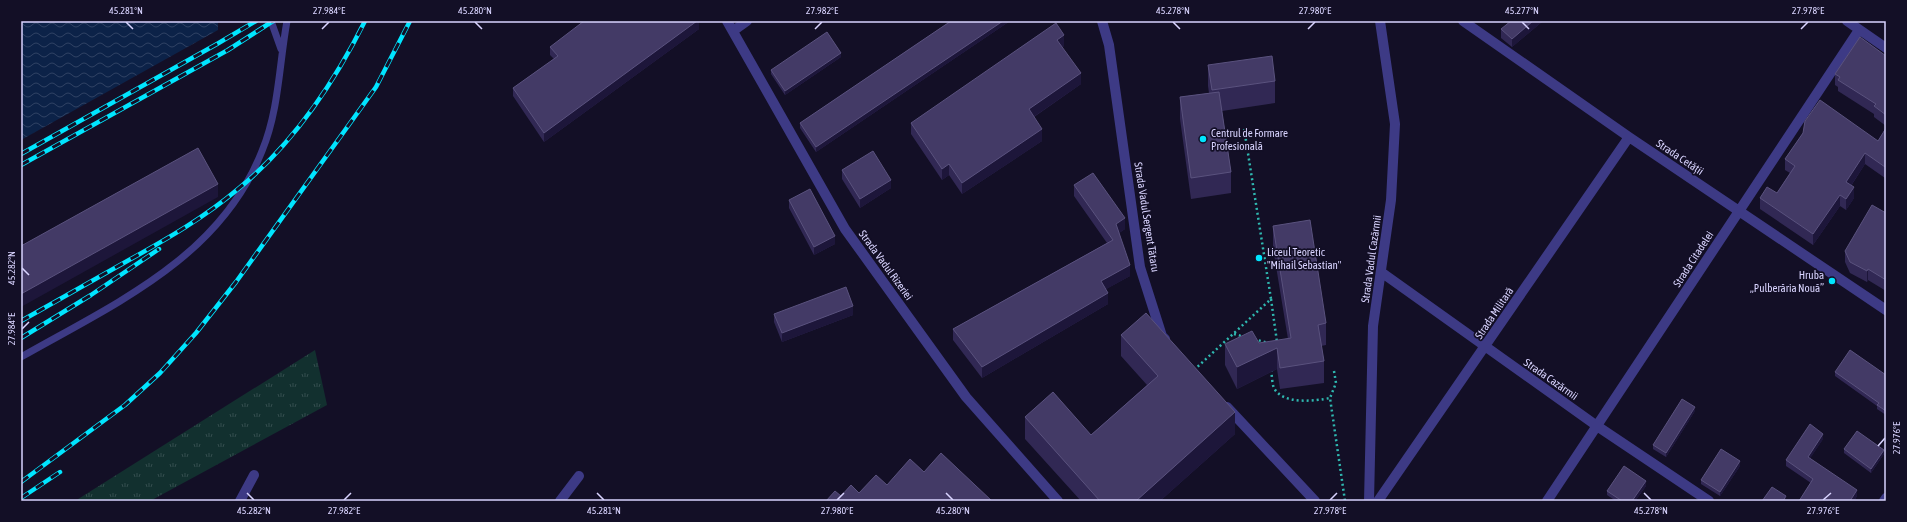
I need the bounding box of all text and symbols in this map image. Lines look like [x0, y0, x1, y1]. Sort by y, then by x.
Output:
text: 45.281°N [109, 5, 143, 16]
text: 27.984°E [313, 5, 346, 16]
text: 45.280°N [458, 5, 492, 16]
text: 27.982°E [806, 5, 839, 16]
text: 45.278°N [1156, 5, 1190, 16]
text: 27.980°E [1299, 5, 1332, 16]
text: 45.277°N [1505, 5, 1539, 16]
text: 27.978°E [1792, 5, 1825, 16]
place label: Centrul de Formare Profesională [1211, 127, 1288, 152]
marker: Centrul de Formare Profesională [1198, 134, 1208, 144]
street label: Strada Cetății [1654, 137, 1706, 177]
street label: Strada Vadul Sergent Tătaru [1132, 161, 1162, 273]
street label: Strada Vadul Cazărmii [1359, 214, 1383, 304]
street label: Strada Vadul Rizeriei [857, 228, 915, 302]
street label: Strada Citadelei [1671, 229, 1715, 289]
place label: Liceul Teoretic "Mihail Sebastian" [1267, 246, 1342, 271]
text: 45.282°N [6, 251, 17, 285]
marker: Liceul Teoretic "Mihail Sebastian" [1254, 253, 1264, 263]
place label: Hruba „Pulberăria Nouă” [1750, 269, 1824, 294]
marker: Hruba „Pulberăria Nouă” [1827, 276, 1837, 286]
street label: Strada Militară [1472, 285, 1516, 341]
text: 27.984°E [6, 312, 17, 345]
street label: Strada Cazărmii [1522, 356, 1580, 402]
text: 27.976°E [1891, 421, 1902, 454]
text: 45.282°N [237, 505, 271, 516]
text: 27.982°E [328, 505, 361, 516]
text: 45.281°N [587, 505, 621, 516]
text: 27.980°E [821, 505, 854, 516]
text: 45.280°N [936, 505, 970, 516]
text: 27.978°E [1314, 505, 1347, 516]
text: 45.278°N [1634, 505, 1668, 516]
text: 27.976°E [1807, 505, 1840, 516]

